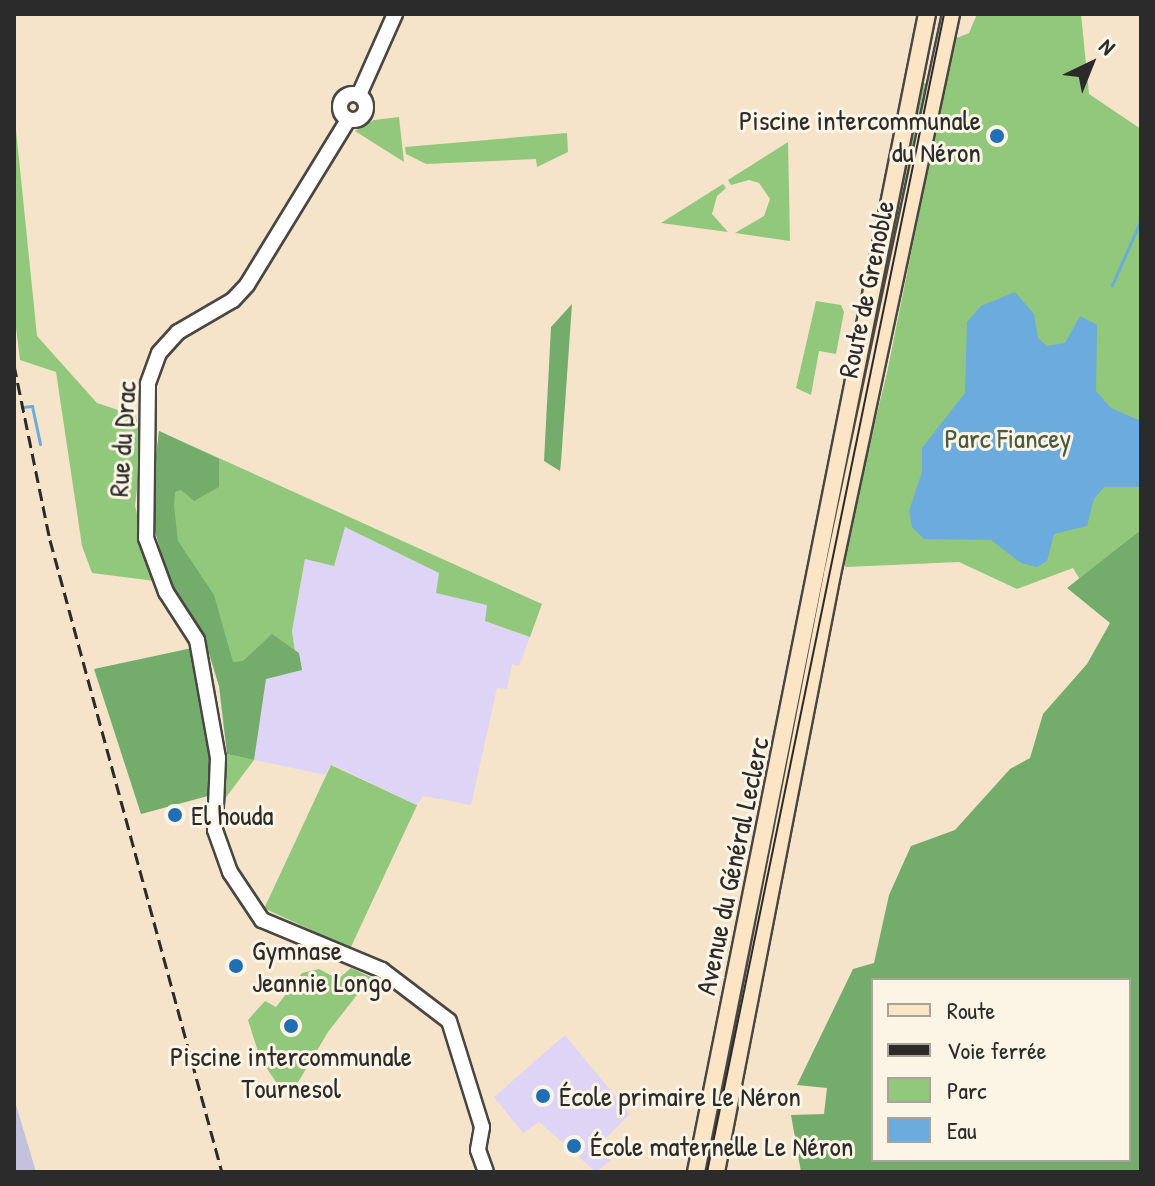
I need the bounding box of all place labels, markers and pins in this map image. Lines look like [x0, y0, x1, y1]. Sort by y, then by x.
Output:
place label: Piscine intercommunale du Néron [739, 103, 981, 169]
marker: Piscine intercommunale du Néron [988, 127, 1006, 145]
place label: El houda [191, 798, 273, 832]
marker: El houda [166, 806, 184, 824]
place label: Gymnase Jeannie Longo [252, 933, 392, 999]
marker: Gymnase Jeannie Longo [227, 957, 245, 975]
marker: Piscine intercommunale Tournesol [282, 1017, 300, 1035]
place label: Piscine intercommunale Tournesol [170, 1039, 412, 1105]
place label: École primaire Le Néron [559, 1079, 801, 1113]
marker: École primaire Le Néron [534, 1087, 552, 1105]
place label: École maternelle Le Néron [590, 1129, 853, 1163]
marker: École maternelle Le Néron [565, 1137, 583, 1155]

